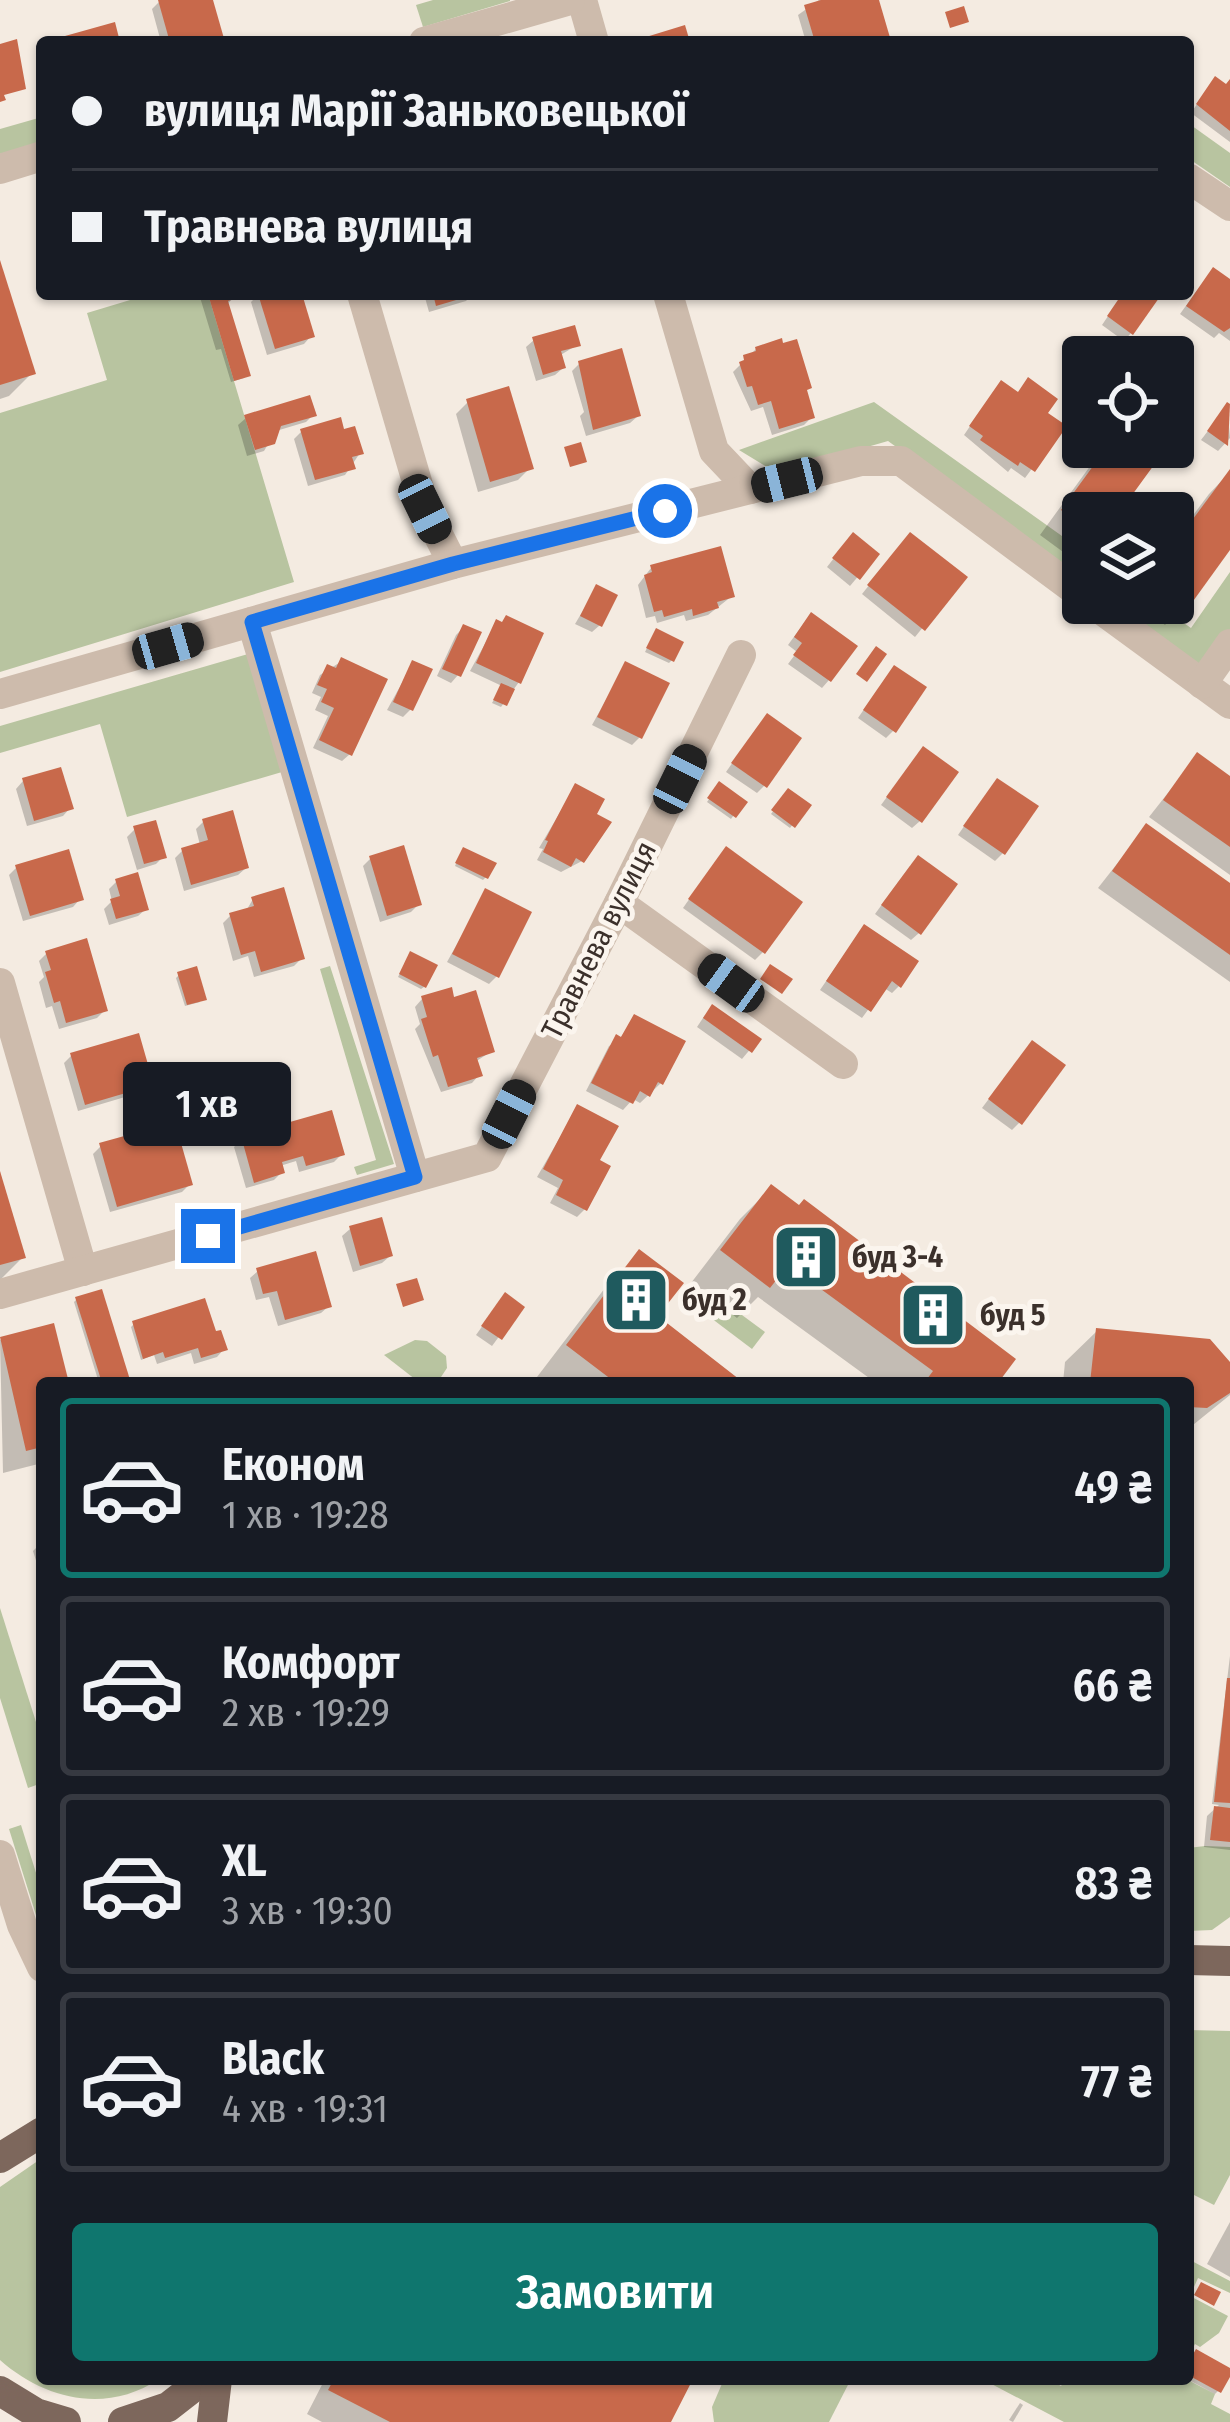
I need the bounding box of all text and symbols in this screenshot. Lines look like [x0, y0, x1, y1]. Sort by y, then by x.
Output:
text: вулиця Марії Заньковецької [144, 84, 687, 138]
text: Травнева вулиця [144, 200, 473, 254]
map controls [1062, 336, 1194, 624]
button: locate [1062, 336, 1194, 468]
car [748, 454, 826, 506]
car [393, 469, 457, 549]
route start [638, 484, 692, 538]
button: layers [1062, 492, 1194, 624]
car [128, 619, 208, 673]
car [648, 739, 712, 819]
street label: Травнева вулиця [534, 835, 664, 1045]
car [691, 947, 771, 1019]
callout: 1 хв [124, 1062, 292, 1146]
car [477, 1074, 541, 1154]
text: 1 хв [176, 1081, 238, 1127]
route end [181, 1209, 235, 1263]
building icon: буд 3-4 [771, 1222, 841, 1292]
place label: буд 3-4 [852, 1239, 943, 1275]
building icon: буд 2 [601, 1265, 671, 1335]
building icon: буд 5 [898, 1280, 968, 1350]
place label: буд 2 [682, 1282, 747, 1318]
place label: буд 5 [980, 1297, 1045, 1333]
icon: car [78, 1434, 186, 1542]
text: Економ [222, 1438, 364, 1492]
text: 49 ₴ [1074, 1461, 1152, 1515]
text: 1 хв · 19:28 [222, 1492, 389, 1538]
icon: car [78, 1632, 186, 1740]
text: Комфорт [222, 1636, 400, 1690]
text: 66 ₴ [1073, 1659, 1152, 1713]
text: 2 хв · 19:29 [222, 1690, 390, 1736]
icon: car [78, 1830, 186, 1938]
text: XL [222, 1834, 267, 1888]
text: 83 ₴ [1075, 1857, 1152, 1911]
text: 3 хв · 19:30 [222, 1888, 393, 1934]
icon: car [78, 2028, 186, 2136]
text: Black [222, 2032, 324, 2086]
text: 77 ₴ [1081, 2055, 1152, 2109]
text: 4 хв · 19:31 [222, 2086, 388, 2132]
button: Замовити [72, 2223, 1158, 2361]

